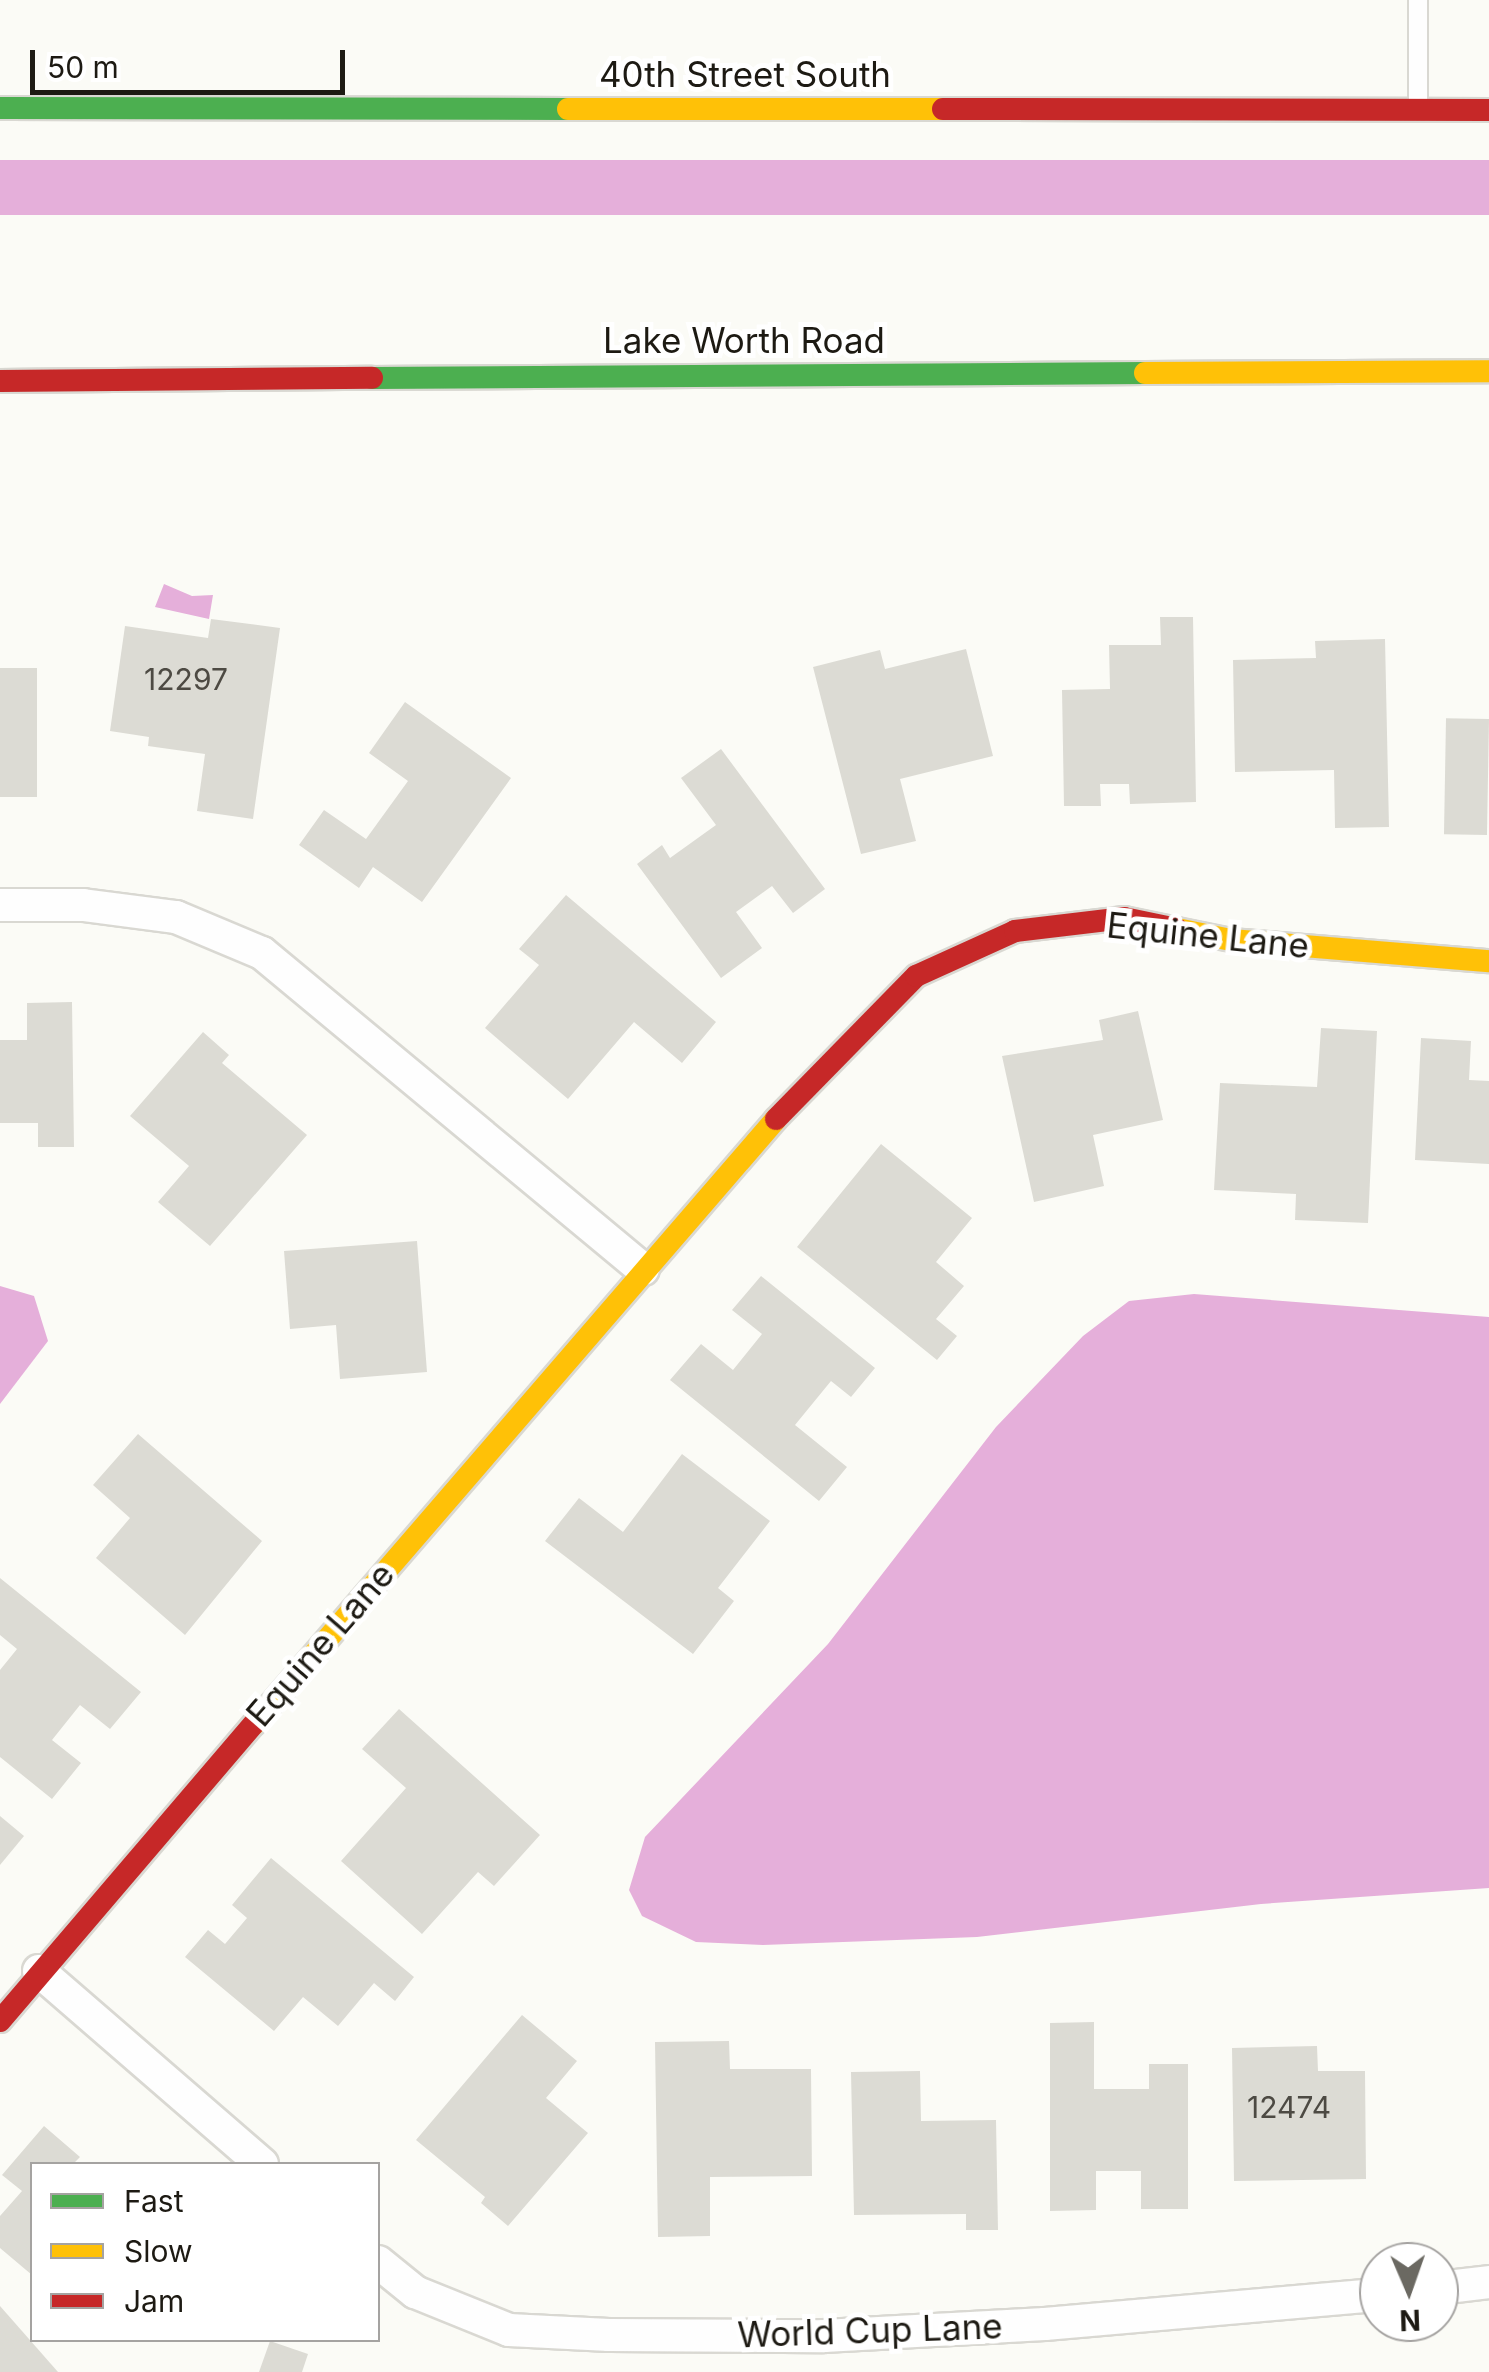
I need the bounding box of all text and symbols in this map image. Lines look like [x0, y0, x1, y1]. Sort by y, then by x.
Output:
scale bar [35, 30, 350, 92]
text: 50 m [47, 49, 119, 85]
street label: 40th Street South [599, 53, 891, 95]
street label: Lake Worth Road [603, 319, 885, 361]
house number: 12297 [144, 661, 228, 697]
street label: Equine Lane [1105, 904, 1311, 966]
street label: Equine Lane [238, 1554, 402, 1734]
house number: 12474 [1247, 2089, 1331, 2125]
legend [30, 2162, 380, 2342]
text: Fast [124, 2183, 183, 2219]
text: Slow [124, 2233, 193, 2269]
north arrow [1359, 2242, 1459, 2342]
text: Jam [124, 2283, 184, 2319]
text: N [1399, 2303, 1421, 2337]
street label: World Cup Lane [737, 2304, 1003, 2356]

